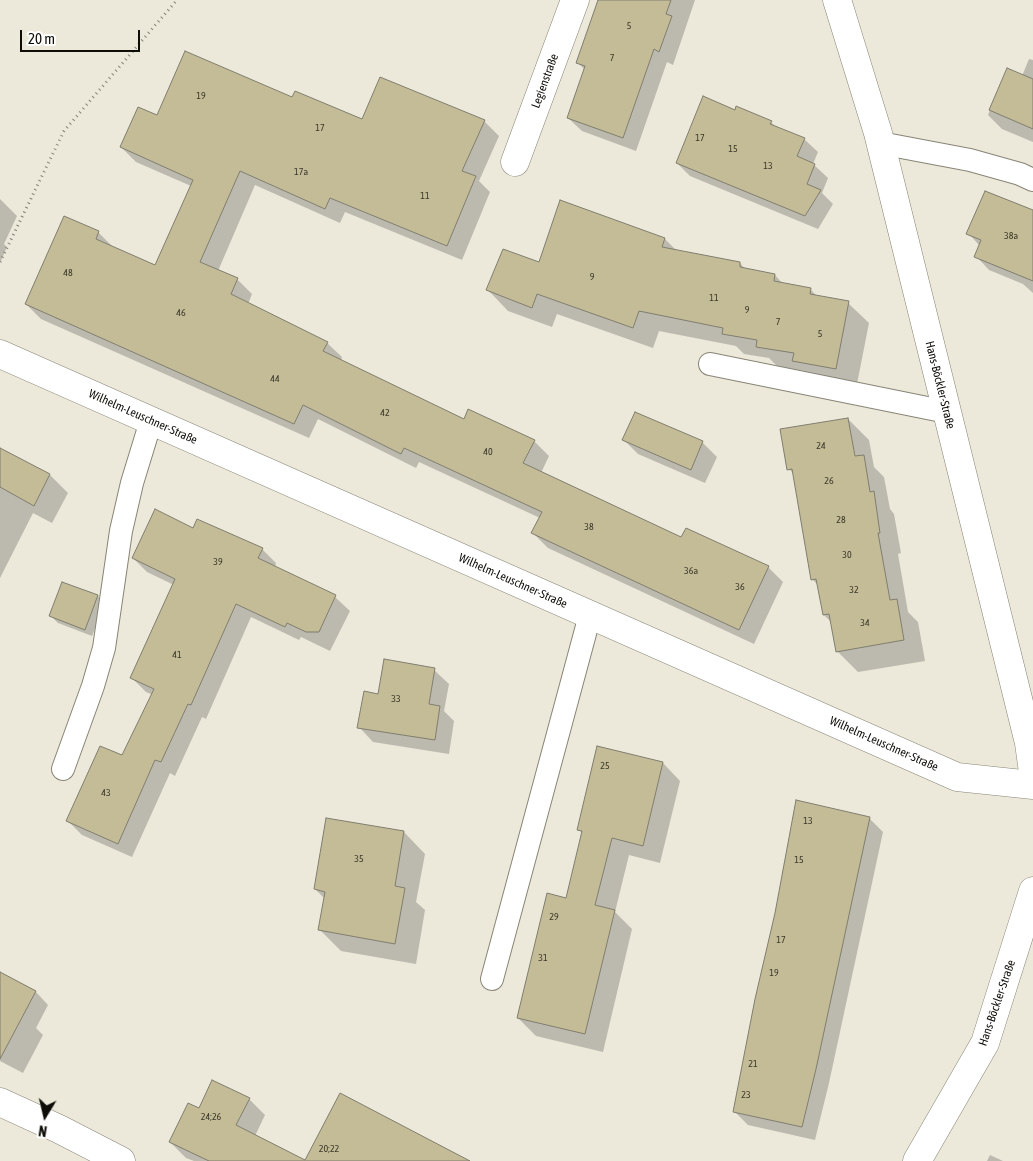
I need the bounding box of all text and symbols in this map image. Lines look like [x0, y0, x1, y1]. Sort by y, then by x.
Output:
scale bar [22, 20, 142, 52]
house number: 5 [627, 20, 631, 32]
text: 20 m [28, 30, 55, 47]
street label: Legienstraße [528, 52, 562, 110]
house number: 7 [610, 52, 614, 64]
house number: 19 [196, 90, 206, 102]
house number: 17 [315, 122, 325, 134]
house number: 17 [695, 132, 705, 144]
house number: 15 [728, 143, 738, 155]
house number: 13 [763, 160, 773, 172]
house number: 17a [294, 166, 308, 178]
house number: 11 [420, 190, 430, 202]
house number: 38a [1004, 230, 1018, 242]
house number: 48 [63, 267, 73, 279]
house number: 9 [590, 271, 594, 283]
house number: 11 [709, 292, 719, 304]
house number: 9 [745, 304, 749, 316]
house number: 46 [176, 307, 186, 319]
house number: 7 [776, 316, 780, 328]
house number: 5 [818, 328, 822, 340]
street label: Hans-Böckler-Straße [922, 340, 958, 430]
house number: 44 [270, 373, 280, 385]
street label: Wilhelm-Leuschner-Straße [86, 387, 200, 447]
house number: 42 [380, 407, 390, 419]
house number: 24 [816, 440, 826, 452]
house number: 40 [483, 446, 493, 458]
house number: 26 [824, 475, 834, 487]
house number: 28 [836, 514, 846, 526]
house number: 38 [584, 521, 594, 533]
house number: 30 [842, 549, 852, 561]
street label: Wilhelm-Leuschner-Straße [456, 551, 570, 611]
house number: 39 [213, 556, 223, 568]
house number: 36a [684, 565, 698, 577]
house number: 36 [735, 581, 745, 593]
house number: 32 [849, 584, 859, 596]
house number: 34 [860, 617, 870, 629]
house number: 41 [172, 649, 182, 661]
house number: 33 [391, 693, 401, 705]
street label: Wilhelm-Leuschner-Straße [827, 714, 941, 774]
house number: 25 [600, 760, 610, 772]
house number: 43 [101, 787, 111, 799]
house number: 13 [803, 815, 813, 827]
house number: 35 [354, 853, 364, 865]
house number: 15 [794, 854, 804, 866]
house number: 29 [549, 911, 559, 923]
house number: 17 [776, 934, 786, 946]
house number: 31 [538, 952, 548, 964]
street label: Hans-Böckler-Straße [976, 958, 1018, 1048]
house number: 19 [769, 967, 779, 979]
house number: 21 [748, 1058, 758, 1070]
house number: 23 [741, 1089, 751, 1101]
north arrow [20, 1091, 70, 1141]
house number: 24;26 [201, 1111, 221, 1123]
text: N [37, 1122, 48, 1139]
house number: 20;22 [319, 1143, 339, 1155]

